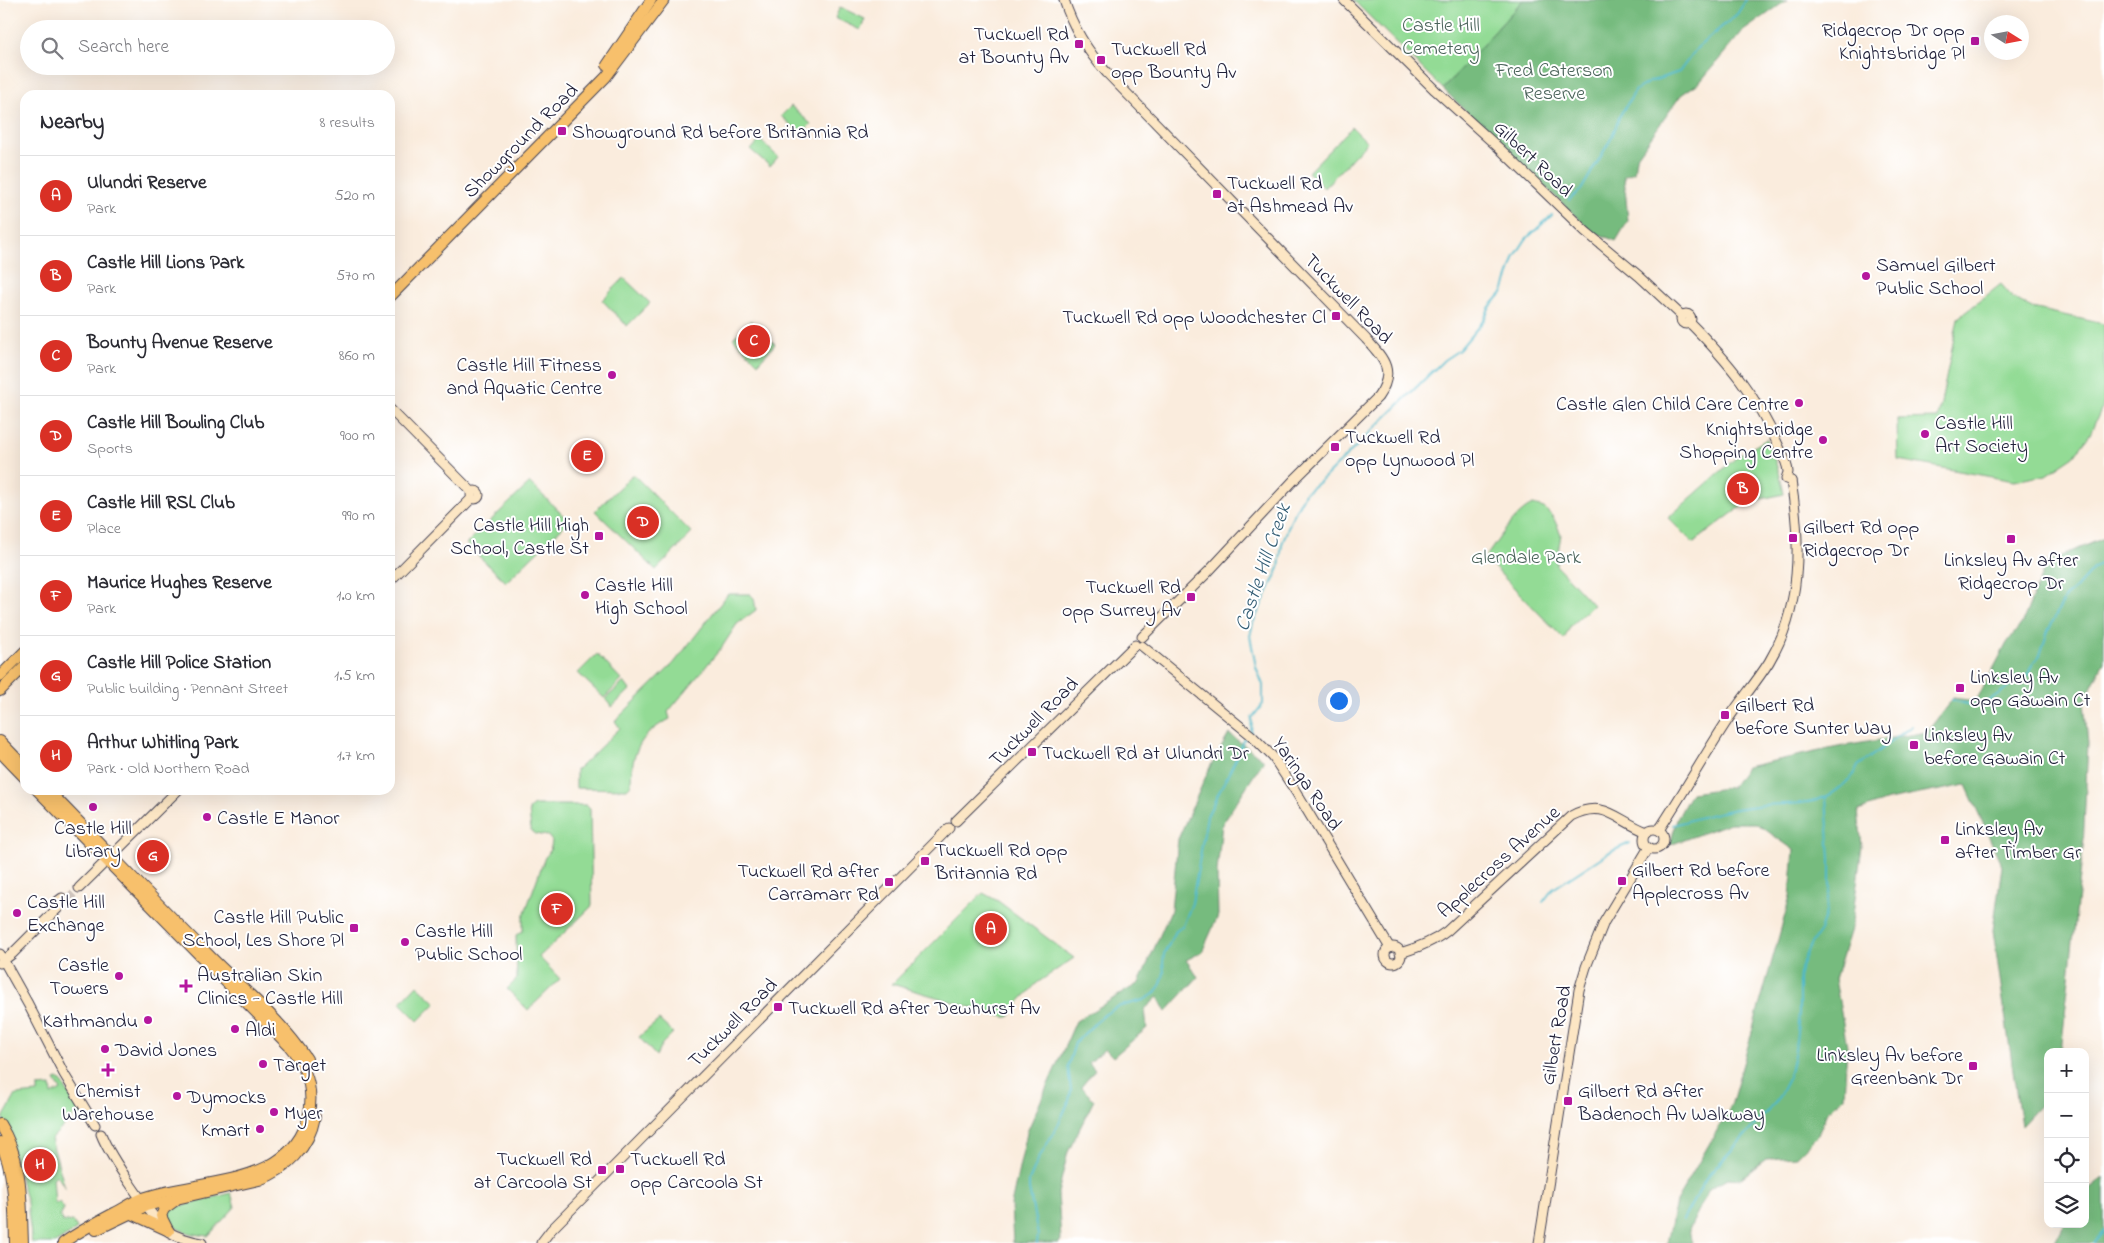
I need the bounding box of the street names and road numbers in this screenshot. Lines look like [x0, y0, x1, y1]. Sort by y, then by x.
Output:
street label: Showground Road [458, 78, 587, 207]
street label: Gilbert Road [1486, 114, 1578, 205]
street label: Tuckwell Road [1296, 248, 1398, 352]
street label: Tuckwell Road [983, 671, 1086, 774]
street label: Yaringa Road [1263, 732, 1348, 838]
street label: Applecross Avenue [1432, 800, 1568, 926]
street label: Tuckwell Road [682, 972, 785, 1075]
street label: Gilbert Road [1534, 983, 1580, 1087]

